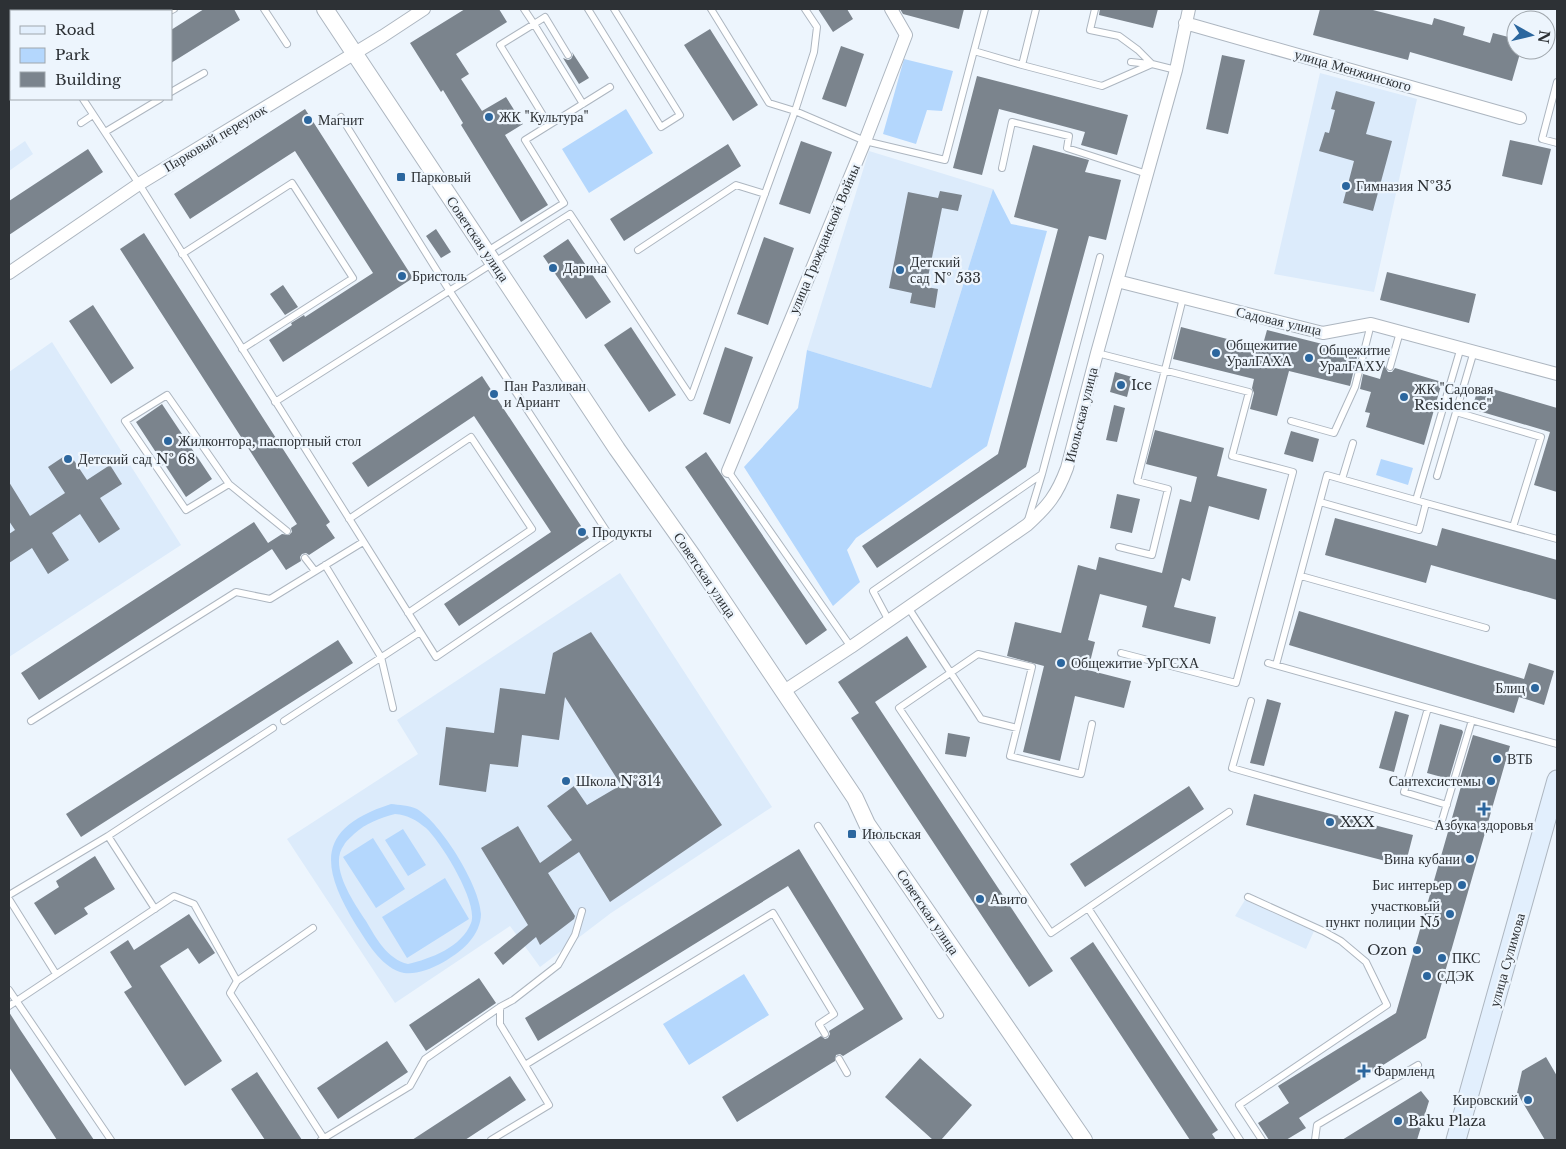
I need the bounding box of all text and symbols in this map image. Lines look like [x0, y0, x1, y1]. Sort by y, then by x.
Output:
legend [10, 10, 172, 100]
north arrow [1506, 10, 1556, 60]
text: Road [55, 20, 95, 39]
text: N [1534, 29, 1554, 45]
text: Park [55, 45, 91, 64]
street label: улица Менжинского [1292, 45, 1414, 95]
text: Building [55, 70, 122, 89]
street label: Парковый переулок [160, 100, 270, 176]
place label: ЖК "Культура" [499, 108, 589, 126]
place label: Магнит [318, 111, 364, 129]
marker: ЖК "Культура" [483, 111, 495, 123]
marker: Магнит [302, 114, 314, 126]
street label: улица Гражданской Войны [784, 161, 864, 317]
place label: Парковый [411, 168, 471, 186]
marker: Парковый [395, 171, 407, 183]
place label: Гимназия №35 [1356, 177, 1452, 195]
marker: Гимназия №35 [1340, 180, 1352, 192]
street label: Советская улица [443, 193, 514, 286]
place label: Детский сад № 533 [910, 253, 981, 287]
place label: Дарина [563, 259, 608, 277]
marker: Дарина [547, 262, 559, 274]
marker: Детский сад № 533 [894, 264, 906, 276]
place label: Бристоль [412, 267, 467, 285]
marker: Бристоль [396, 270, 408, 282]
street label: Садовая улица [1234, 302, 1324, 340]
place label: Общежитие УралГАХА [1226, 336, 1297, 370]
place label: Общежитие УралГАХУ [1319, 341, 1390, 375]
marker: Общежитие УралГАХА [1210, 347, 1222, 359]
marker: Общежитие УралГАХУ [1303, 352, 1315, 364]
street label: Июльская улица [1060, 365, 1102, 465]
place label: Ice [1131, 376, 1152, 394]
place label: Пан Разливан и Ариант [504, 377, 586, 411]
marker: Ice [1115, 379, 1127, 391]
place label: ЖК "Садовая Residence" [1414, 380, 1494, 414]
marker: Пан Разливан и Ариант [488, 388, 500, 400]
marker: ЖК "Садовая Residence" [1398, 391, 1410, 403]
place label: Жилконтора, паспортный стол [178, 432, 361, 450]
marker: Жилконтора, паспортный стол [162, 435, 174, 447]
place label: Детский сад № 68 [78, 450, 195, 468]
marker: Детский сад № 68 [62, 453, 74, 465]
place label: Продукты [592, 523, 653, 541]
marker: Продукты [576, 526, 588, 538]
street label: Советская улица [670, 529, 741, 622]
place label: Общежитие УрГСХА [1071, 654, 1200, 672]
marker: Общежитие УрГСХА [1055, 657, 1067, 669]
place label: Блиц [1495, 679, 1526, 697]
marker: Блиц [1529, 682, 1541, 694]
place label: ВТБ [1507, 750, 1533, 768]
marker: ВТБ [1491, 753, 1503, 765]
place label: Школа №314 [576, 772, 661, 790]
place label: Сантехсистемы [1389, 772, 1482, 790]
marker: Школа №314 [560, 775, 572, 787]
marker: Сантехсистемы [1485, 775, 1497, 787]
marker: Азбука здоровья [1478, 803, 1490, 815]
place label: XXX [1340, 813, 1375, 831]
marker: XXX [1324, 816, 1336, 828]
place label: Азбука здоровья [1435, 816, 1534, 834]
place label: Июльская [862, 825, 922, 843]
marker: Июльская [846, 828, 858, 840]
place label: Вина кубани [1384, 850, 1461, 868]
marker: Вина кубани [1464, 853, 1476, 865]
street label: Советская улица [893, 866, 964, 959]
place label: Бис интерьер [1372, 876, 1452, 894]
marker: Бис интерьер [1456, 879, 1468, 891]
place label: Авито [990, 890, 1027, 908]
marker: Авито [974, 893, 986, 905]
place label: участковый пункт полиции N5 [1325, 897, 1441, 931]
marker: участковый пункт полиции N5 [1444, 908, 1456, 920]
street label: улица Сулимова [1485, 910, 1529, 1009]
place label: Ozon [1367, 941, 1407, 959]
marker: Ozon [1411, 944, 1423, 956]
place label: ПКС [1452, 949, 1480, 967]
marker: ПКС [1436, 952, 1448, 964]
place label: СДЭК [1437, 967, 1475, 985]
marker: СДЭК [1421, 970, 1433, 982]
place label: Фармленд [1374, 1062, 1435, 1080]
marker: Фармленд [1358, 1065, 1370, 1077]
place label: Кировский [1453, 1091, 1519, 1109]
marker: Кировский [1522, 1094, 1534, 1106]
place label: Baku Plaza [1408, 1112, 1486, 1130]
marker: Baku Plaza [1392, 1115, 1404, 1127]

